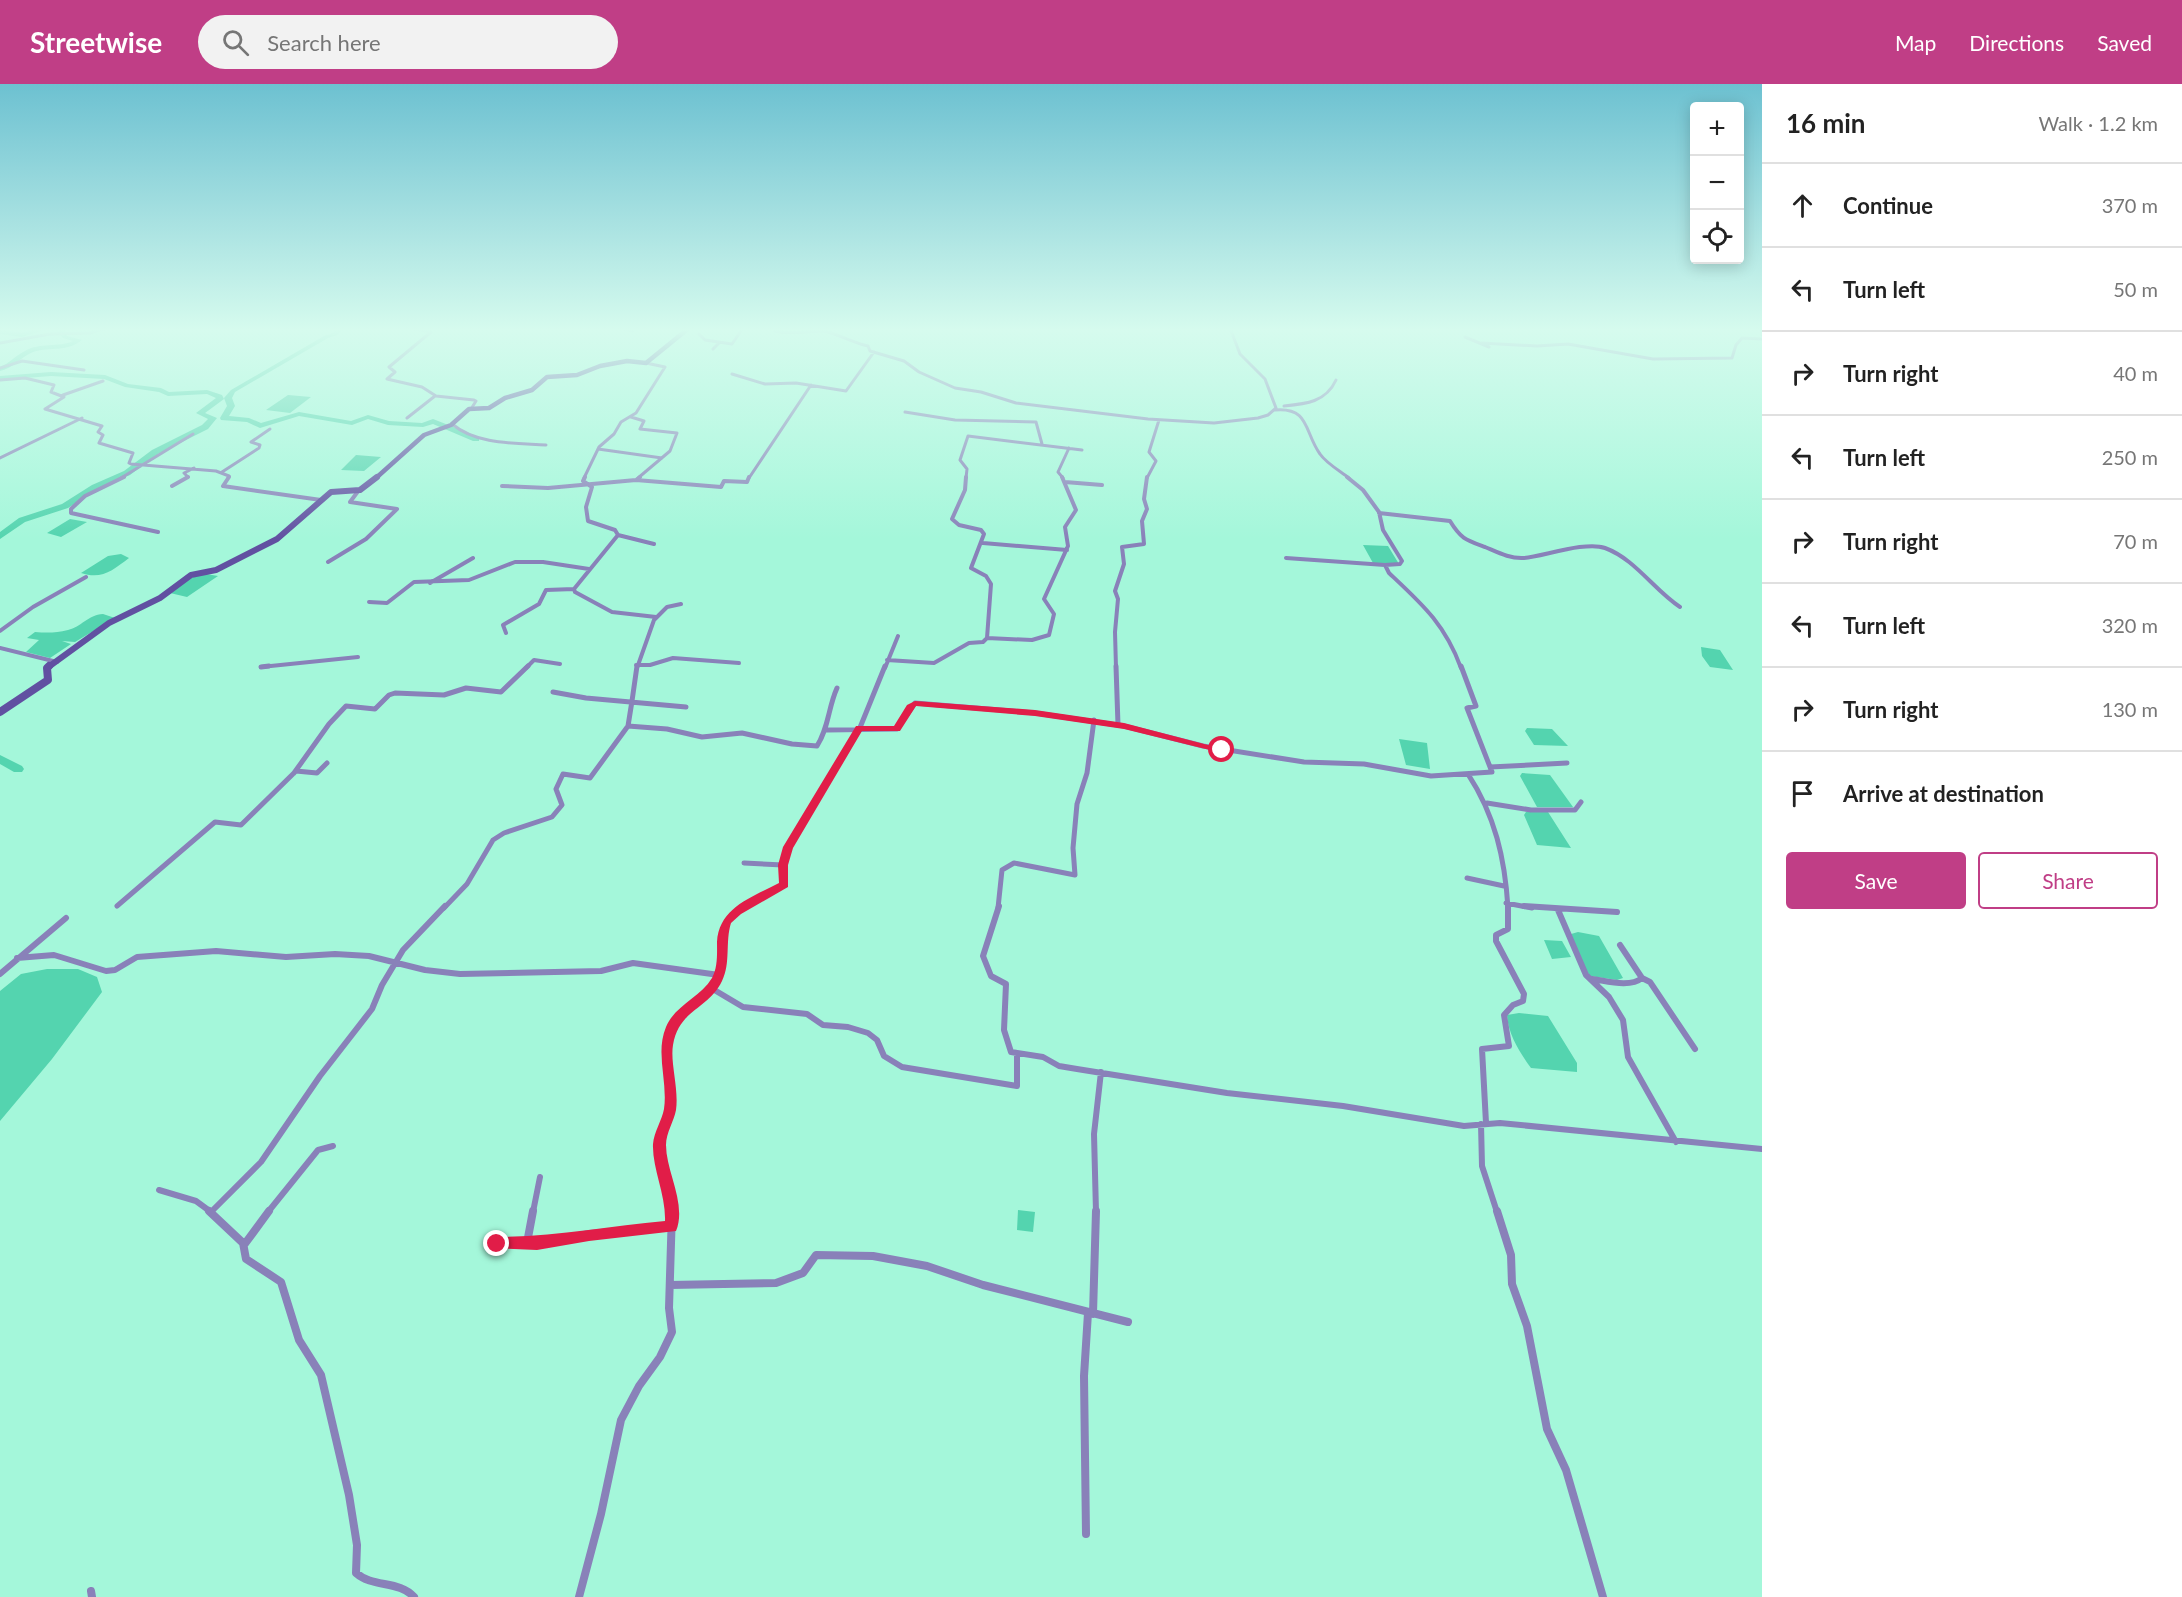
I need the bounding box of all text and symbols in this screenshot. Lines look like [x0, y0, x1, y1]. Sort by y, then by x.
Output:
search box [198, 15, 618, 69]
text: Streetwise [30, 25, 162, 59]
icon: search [219, 26, 252, 59]
text: Search here [267, 29, 381, 56]
text: Map [1895, 30, 1936, 55]
text: Directions [1969, 30, 2064, 55]
text: Saved [2097, 30, 2152, 55]
map controls [1690, 102, 1744, 264]
button: + [1690, 102, 1744, 156]
text: 16 min [1786, 107, 1866, 139]
text: Walk · 1.2 km [2039, 111, 2158, 135]
button: − [1690, 156, 1744, 210]
icon: ahead [1786, 189, 1819, 222]
text: Continue [1843, 192, 1933, 219]
text: 370 m [2102, 193, 2158, 217]
button: locate [1690, 210, 1744, 264]
icon: left [1786, 273, 1819, 306]
text: Turn left [1843, 276, 1925, 303]
text: 50 m [2113, 277, 2158, 301]
icon: right [1786, 357, 1819, 390]
text: Turn right [1843, 360, 1938, 387]
text: 40 m [2113, 361, 2158, 385]
icon: left [1786, 441, 1819, 474]
text: Turn left [1843, 444, 1925, 471]
text: 250 m [2102, 445, 2158, 469]
icon: right [1786, 525, 1819, 558]
text: Turn right [1843, 528, 1938, 555]
text: 70 m [2113, 529, 2158, 553]
icon: left [1786, 609, 1819, 642]
text: Turn left [1843, 612, 1925, 639]
text: 320 m [2102, 613, 2158, 637]
icon: right [1786, 693, 1819, 726]
text: Turn right [1843, 696, 1938, 723]
text: 130 m [2102, 697, 2158, 721]
route start [1208, 736, 1234, 762]
icon: arrive [1786, 777, 1819, 810]
text: Arrive at destination [1843, 780, 2044, 807]
button: Save [1786, 852, 1966, 909]
button: Share [1978, 852, 2158, 909]
route end [483, 1230, 509, 1256]

